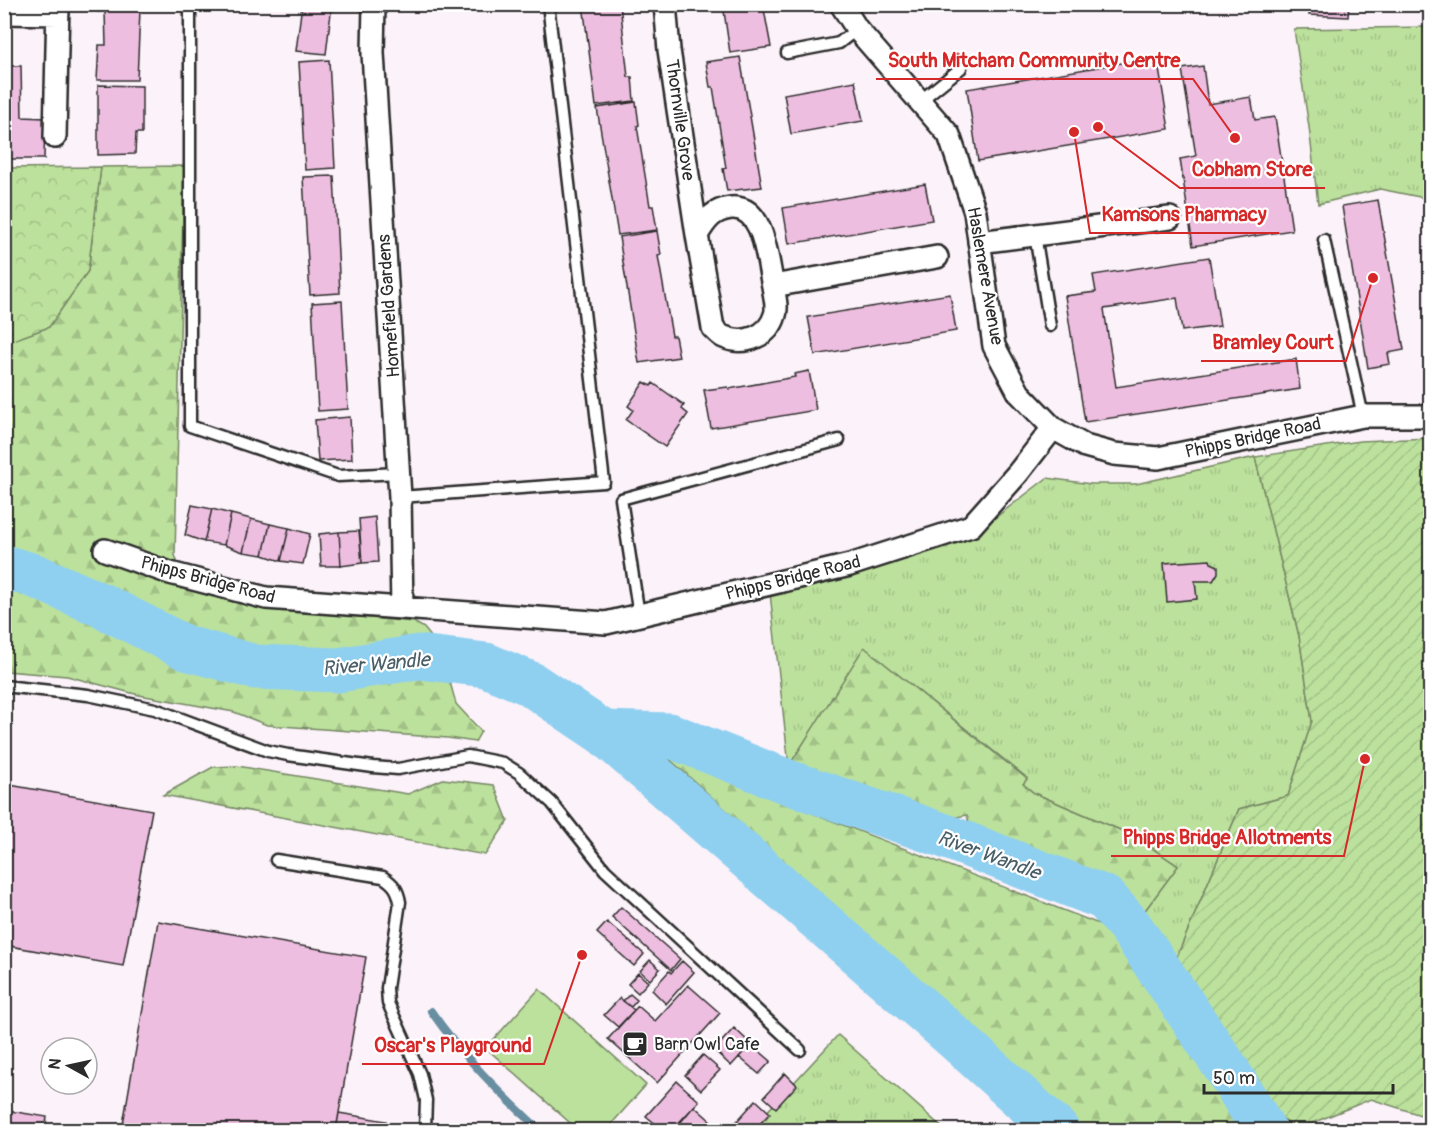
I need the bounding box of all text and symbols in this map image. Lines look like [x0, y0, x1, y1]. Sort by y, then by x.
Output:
callout: South Mitcham Community Centre [876, 41, 1193, 79]
text: South Mitcham Community Centre [888, 48, 1181, 73]
street label: Thornville Grove [660, 58, 700, 182]
callout: Cobham Store [1180, 150, 1325, 188]
text: Cobham Store [1192, 157, 1314, 182]
callout: Kamsons Pharmacy [1090, 195, 1279, 233]
text: Kamsons Pharmacy [1101, 202, 1267, 227]
street label: Haslemere Avenue [962, 205, 1008, 347]
street label: Homefield Gardens [373, 234, 405, 378]
callout: Bramley Court [1201, 323, 1346, 361]
text: Bramley Court [1212, 330, 1335, 355]
street label: Phipps Bridge Road [1183, 412, 1323, 464]
street label: Phipps Bridge Road [723, 550, 863, 606]
street label: Phipps Bridge Road [138, 551, 278, 609]
water label: River Wandle [321, 647, 433, 681]
callout: Phipps Bridge Allotments [1111, 818, 1344, 856]
water label: River Wandle [934, 825, 1046, 886]
text: Phipps Bridge Allotments [1123, 825, 1332, 850]
callout: Oscar's Playground [362, 1026, 544, 1064]
cafe icon: Barn Owl Cafe [620, 1029, 650, 1059]
text: Oscar's Playground [374, 1033, 532, 1058]
place label: Barn Owl Cafe [654, 1033, 760, 1056]
north arrow [39, 1036, 99, 1096]
text: N [44, 1057, 66, 1071]
scale bar [1204, 1057, 1393, 1095]
text: 50 m [1213, 1067, 1255, 1090]

